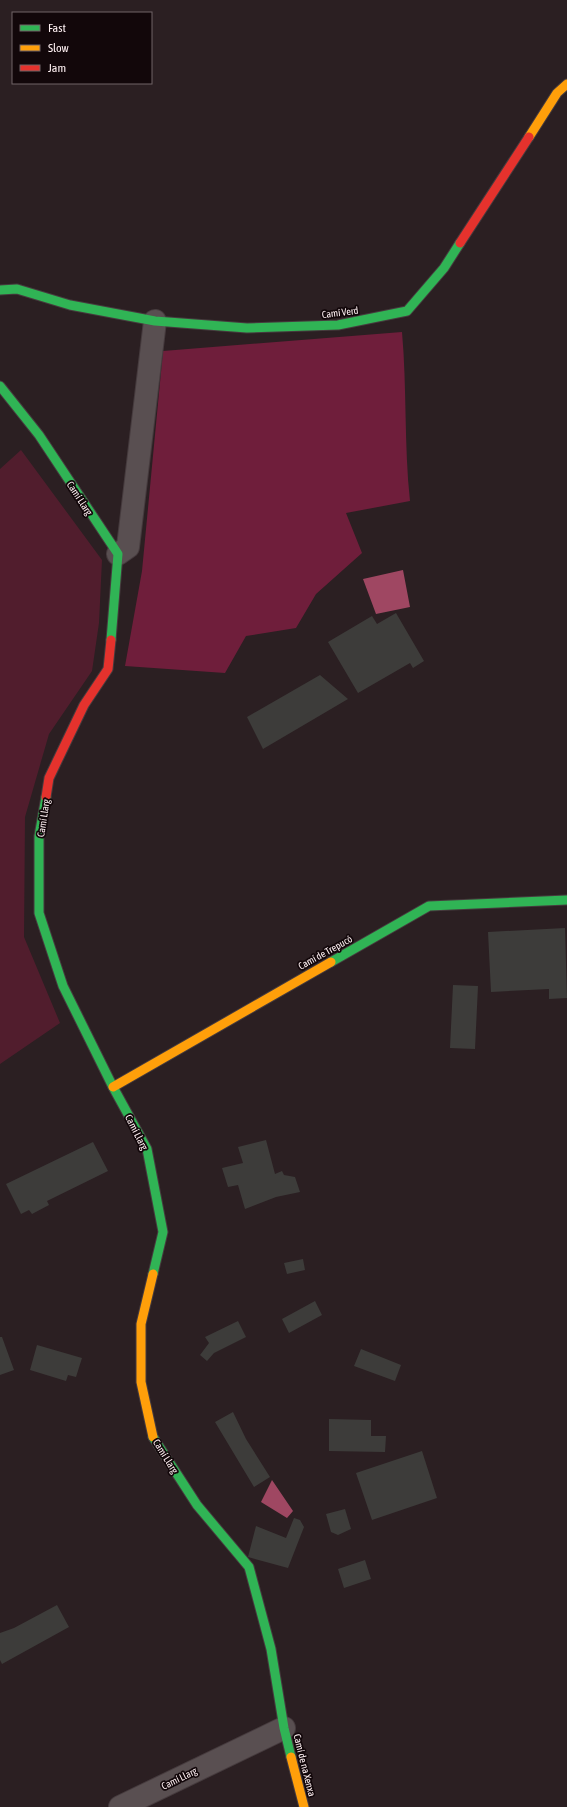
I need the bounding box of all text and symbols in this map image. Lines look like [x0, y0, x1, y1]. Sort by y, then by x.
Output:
legend [12, 12, 152, 84]
text: Fast [48, 21, 66, 35]
text: Slow [48, 41, 69, 55]
text: Jam [48, 61, 66, 75]
street label: Camí Verd [321, 305, 359, 320]
street label: Camí Llarg [65, 479, 95, 518]
street label: Camí Llarg [35, 798, 52, 838]
street label: Camí de Trepucó [296, 933, 354, 972]
street label: Camí Llarg [123, 1113, 150, 1152]
street label: Camí Llarg [151, 1437, 181, 1476]
street label: Camí de na Xenxa [291, 1733, 318, 1798]
street label: Camí Llarg [160, 1765, 199, 1792]

